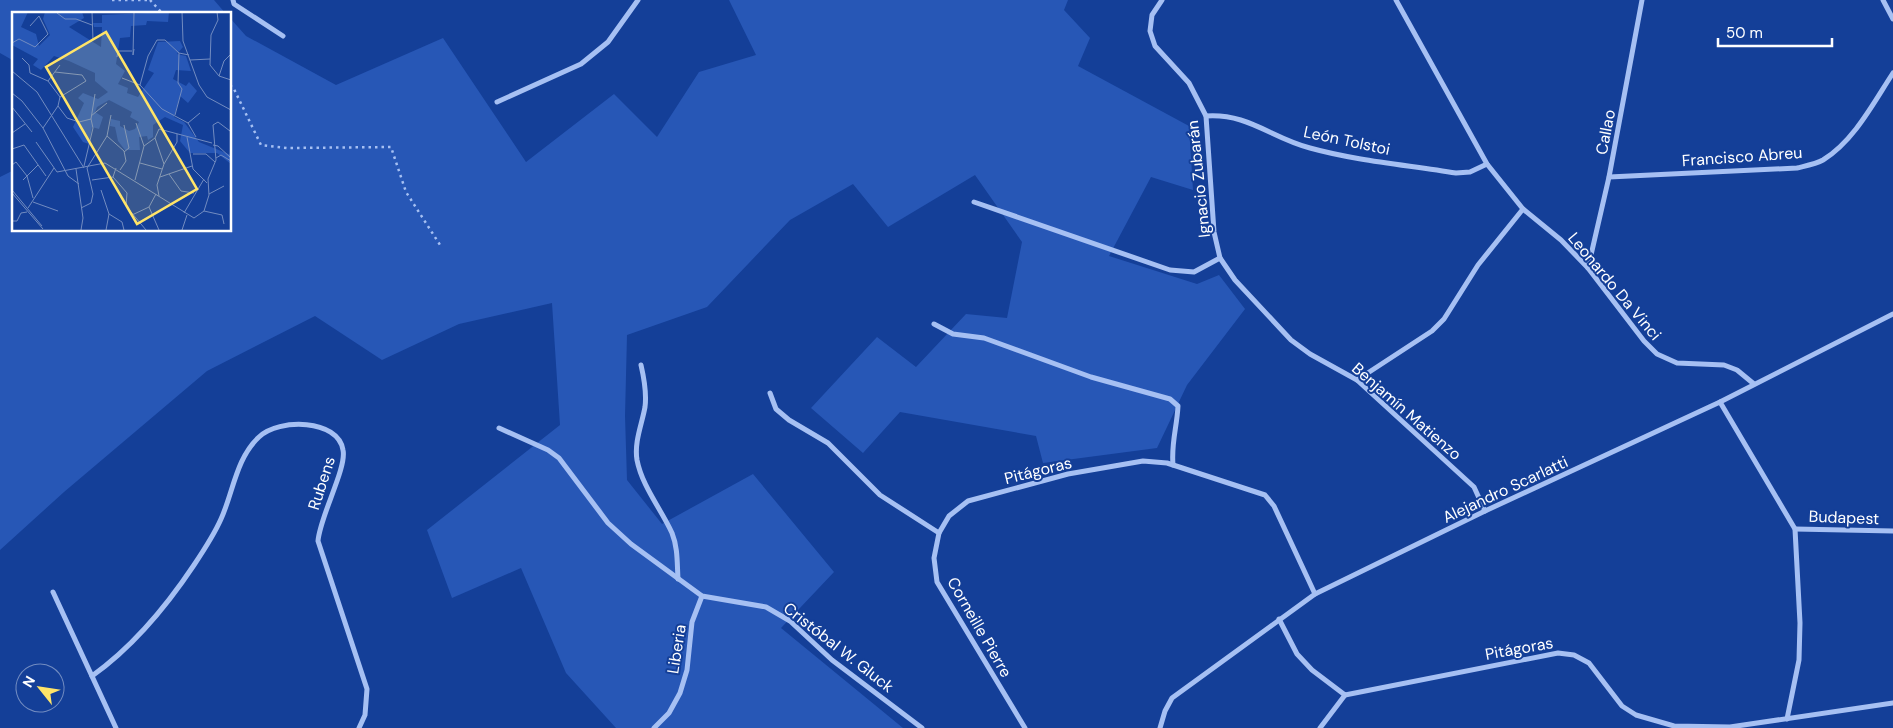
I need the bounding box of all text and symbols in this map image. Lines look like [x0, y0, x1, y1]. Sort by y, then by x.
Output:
inset map [12, 12, 231, 231]
scale bar [1718, 15, 1832, 47]
text: 50 m [1726, 23, 1763, 43]
street label: Callao [1591, 108, 1620, 156]
street label: Ignacio Zubarán [1182, 119, 1215, 239]
street label: León Tolstoi [1302, 121, 1392, 160]
street label: Francisco Abreu [1681, 142, 1803, 171]
street label: Leonardo Da Vinci [1563, 228, 1666, 345]
street label: Benjamín Matienzo [1347, 358, 1466, 465]
street label: Alejandro Scarlatti [1439, 451, 1571, 528]
street label: Pitágoras [1002, 452, 1074, 489]
street label: Rubens [303, 454, 340, 513]
street label: Budapest [1808, 506, 1880, 529]
street label: Corneille Pierre [942, 573, 1017, 681]
street label: Cristóbal W. Gluck [779, 598, 898, 697]
street label: Liberia [662, 623, 691, 675]
street label: Pitágoras [1483, 632, 1555, 665]
north arrow [15, 663, 65, 713]
text: N [18, 673, 39, 690]

